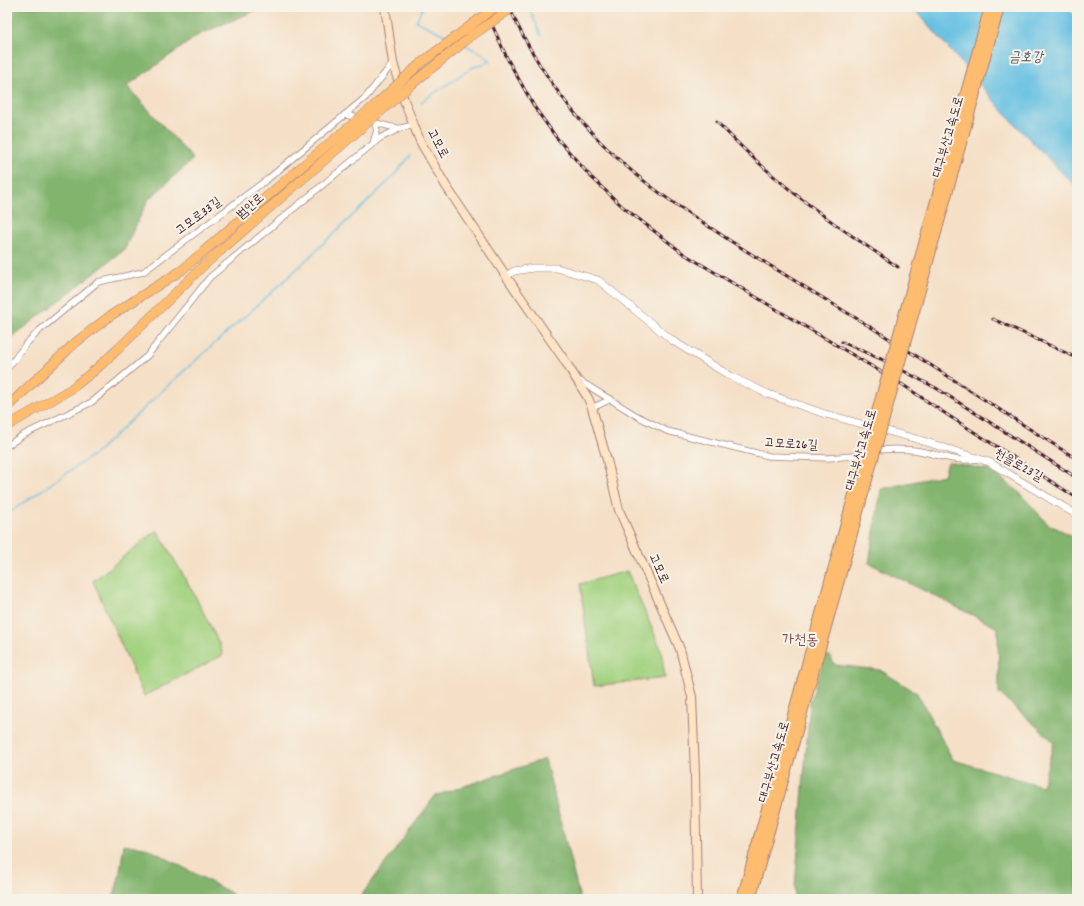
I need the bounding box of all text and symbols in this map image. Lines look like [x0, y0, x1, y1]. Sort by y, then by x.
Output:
water label: 금호강 [1009, 48, 1045, 68]
street label: 대구부산고속도로 [928, 94, 970, 180]
street label: 고모로 [421, 126, 453, 162]
street label: 범안로 [233, 190, 269, 224]
street label: 고모로33길 [172, 193, 226, 241]
street label: 대구부산고속도로 [841, 407, 883, 493]
street label: 고모로26길 [764, 434, 818, 456]
street label: 천을로23길 [990, 445, 1046, 487]
street label: 고모로 [643, 551, 673, 587]
district label: 가천동 [782, 630, 818, 652]
street label: 대구부산고속도로 [754, 719, 796, 805]

